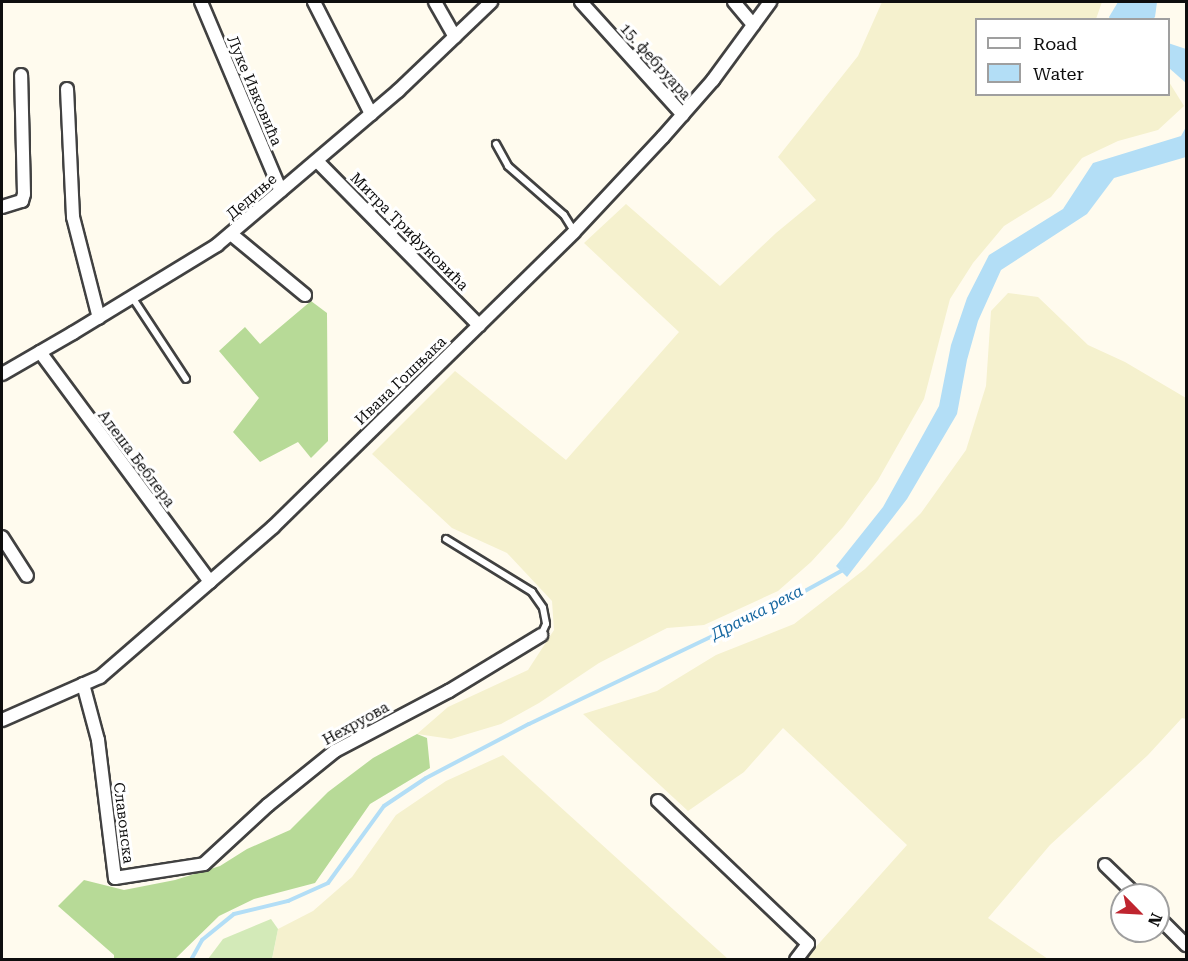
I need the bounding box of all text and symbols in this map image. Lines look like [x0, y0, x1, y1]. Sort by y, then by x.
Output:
legend [975, 18, 1170, 96]
street label: 15. фебруара [616, 20, 694, 104]
street label: Луке Ивковића [223, 33, 285, 149]
text: Road [1033, 33, 1077, 54]
text: Water [1033, 63, 1084, 84]
street label: Митра Трифуновића [346, 169, 472, 295]
street label: Дедиње [223, 170, 281, 224]
street label: Ивана Гошњака [352, 333, 450, 429]
street label: Алеша Беблера [94, 407, 178, 511]
water label: Драчка река [708, 582, 806, 644]
street label: Нехруова [320, 698, 392, 750]
street label: Славонска [109, 781, 137, 865]
north arrow [1110, 883, 1170, 943]
text: N [1144, 910, 1166, 929]

